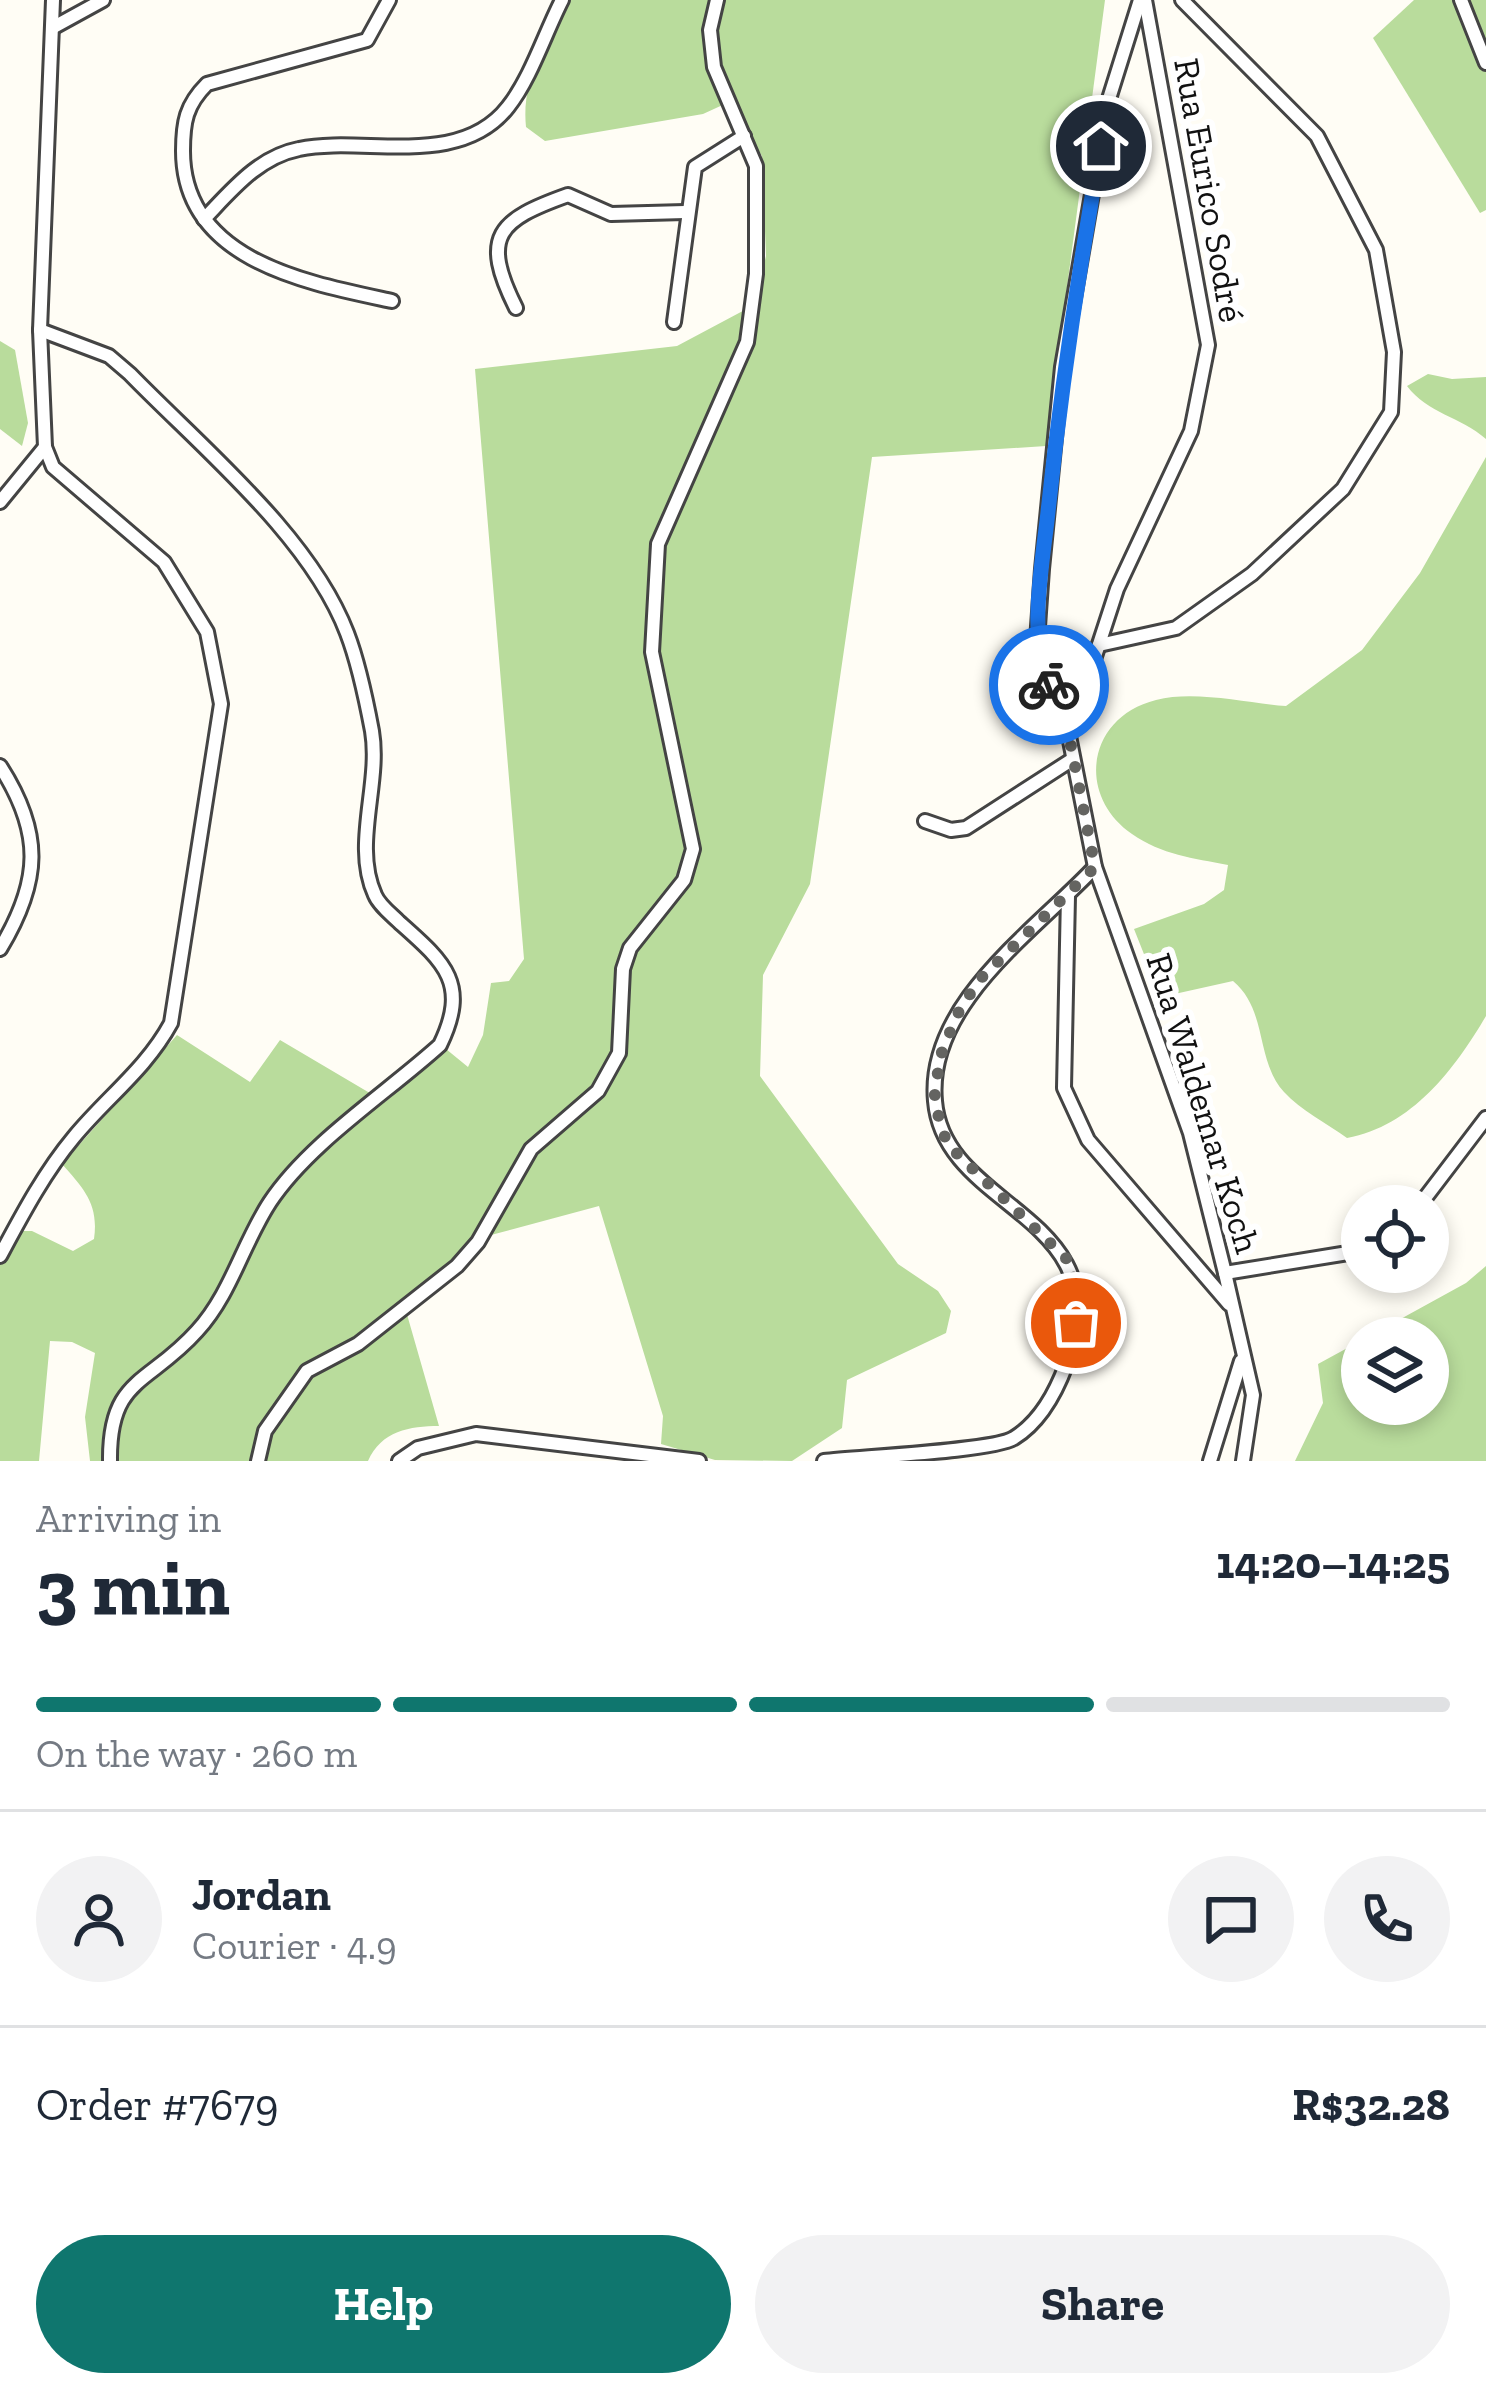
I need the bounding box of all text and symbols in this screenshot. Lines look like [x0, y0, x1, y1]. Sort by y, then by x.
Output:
street label: Rua Eurico Sodré [1165, 55, 1254, 325]
pin [1050, 95, 1152, 197]
icon: home [1068, 113, 1134, 179]
courier [989, 625, 1109, 745]
icon: bike [1016, 652, 1082, 718]
street label: Rua Waldemar Koch [1137, 948, 1270, 1258]
map controls [1341, 1185, 1449, 1425]
button: locate [1341, 1185, 1449, 1293]
pin [1025, 1272, 1127, 1374]
icon: bag [1043, 1290, 1109, 1356]
button: layers [1341, 1317, 1449, 1425]
text: Arriving in [36, 1495, 221, 1542]
text: 14:20–14:25 [1216, 1536, 1450, 1590]
text: 3 min [36, 1540, 230, 1634]
text: On the way · 260 m [36, 1730, 357, 1777]
button: person [36, 1856, 162, 1982]
button: chat [1168, 1856, 1294, 1982]
button: phone [1324, 1856, 1450, 1982]
text: Jordan [192, 1868, 331, 1922]
text: Courier · 4.9 [192, 1922, 397, 1969]
text: Order #7679 [36, 2078, 279, 2132]
text: R$32.28 [1292, 2078, 1450, 2132]
button: Help [36, 2235, 731, 2373]
button: Share [755, 2235, 1450, 2373]

